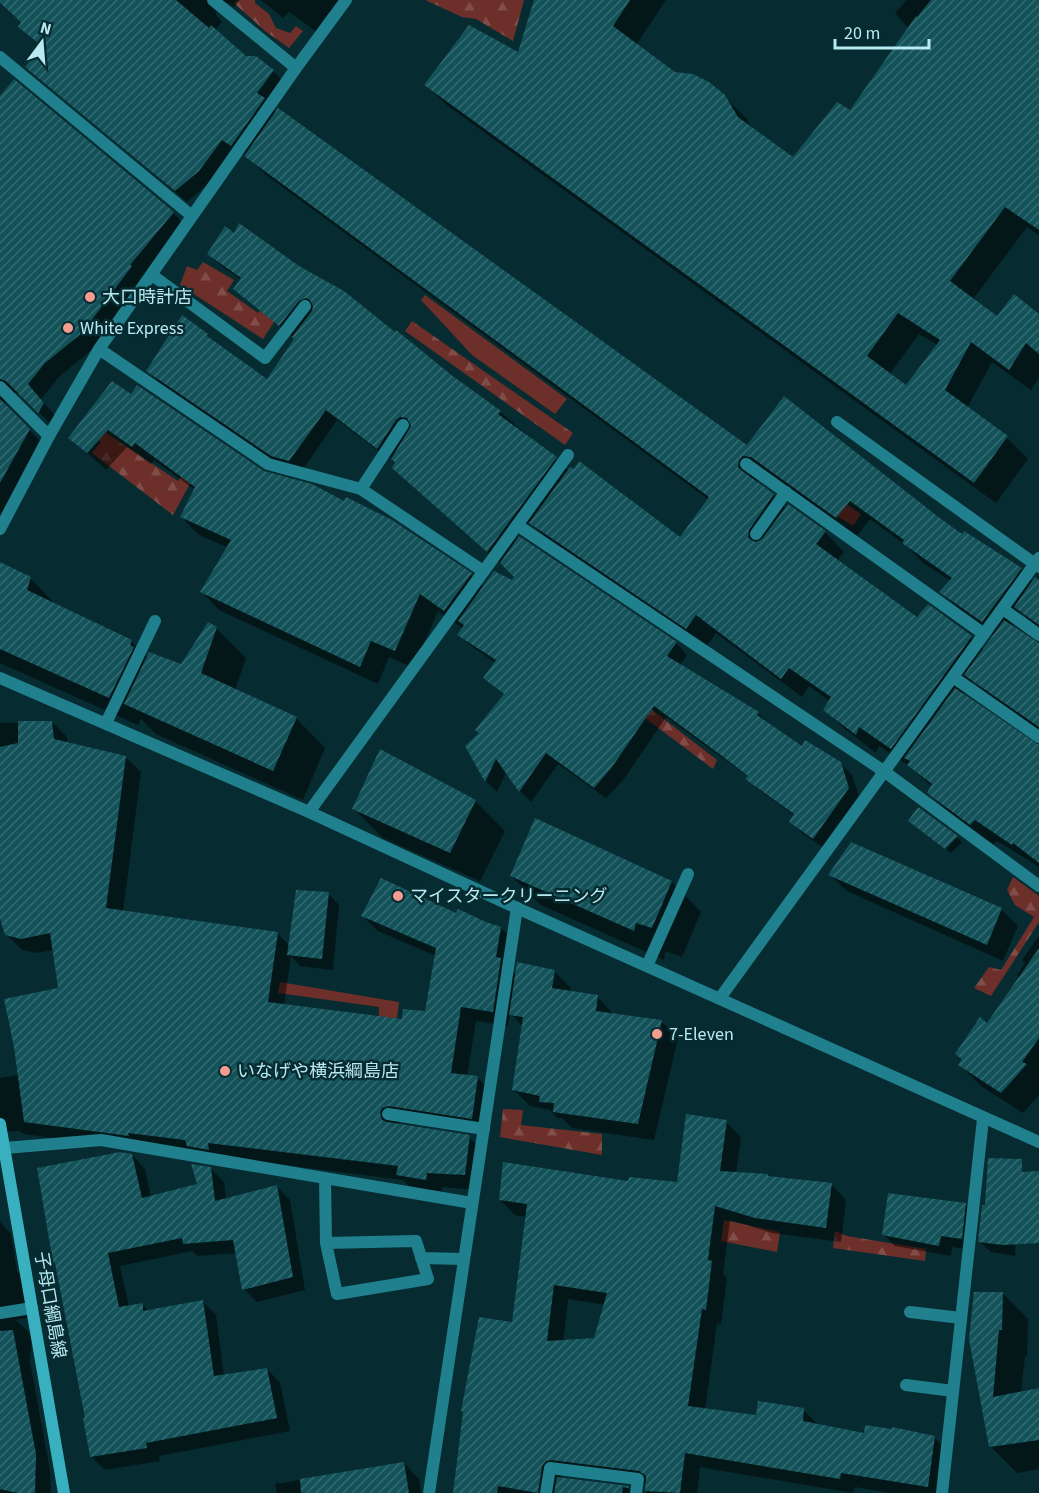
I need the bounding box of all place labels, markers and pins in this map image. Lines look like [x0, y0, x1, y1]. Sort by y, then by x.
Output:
place label: 大口時計店 [102, 285, 192, 310]
marker: 大口時計店 [83, 290, 97, 304]
place label: White Express [80, 316, 184, 341]
marker: White Express [61, 321, 75, 335]
place label: マイスタークリーニング [410, 884, 607, 909]
marker: マイスタークリーニング [391, 889, 405, 903]
place label: 7-Eleven [669, 1022, 734, 1047]
marker: 7-Eleven [650, 1027, 664, 1041]
place label: いなげや横浜綱島店 [237, 1059, 399, 1084]
marker: いなげや横浜綱島店 [218, 1064, 232, 1078]

